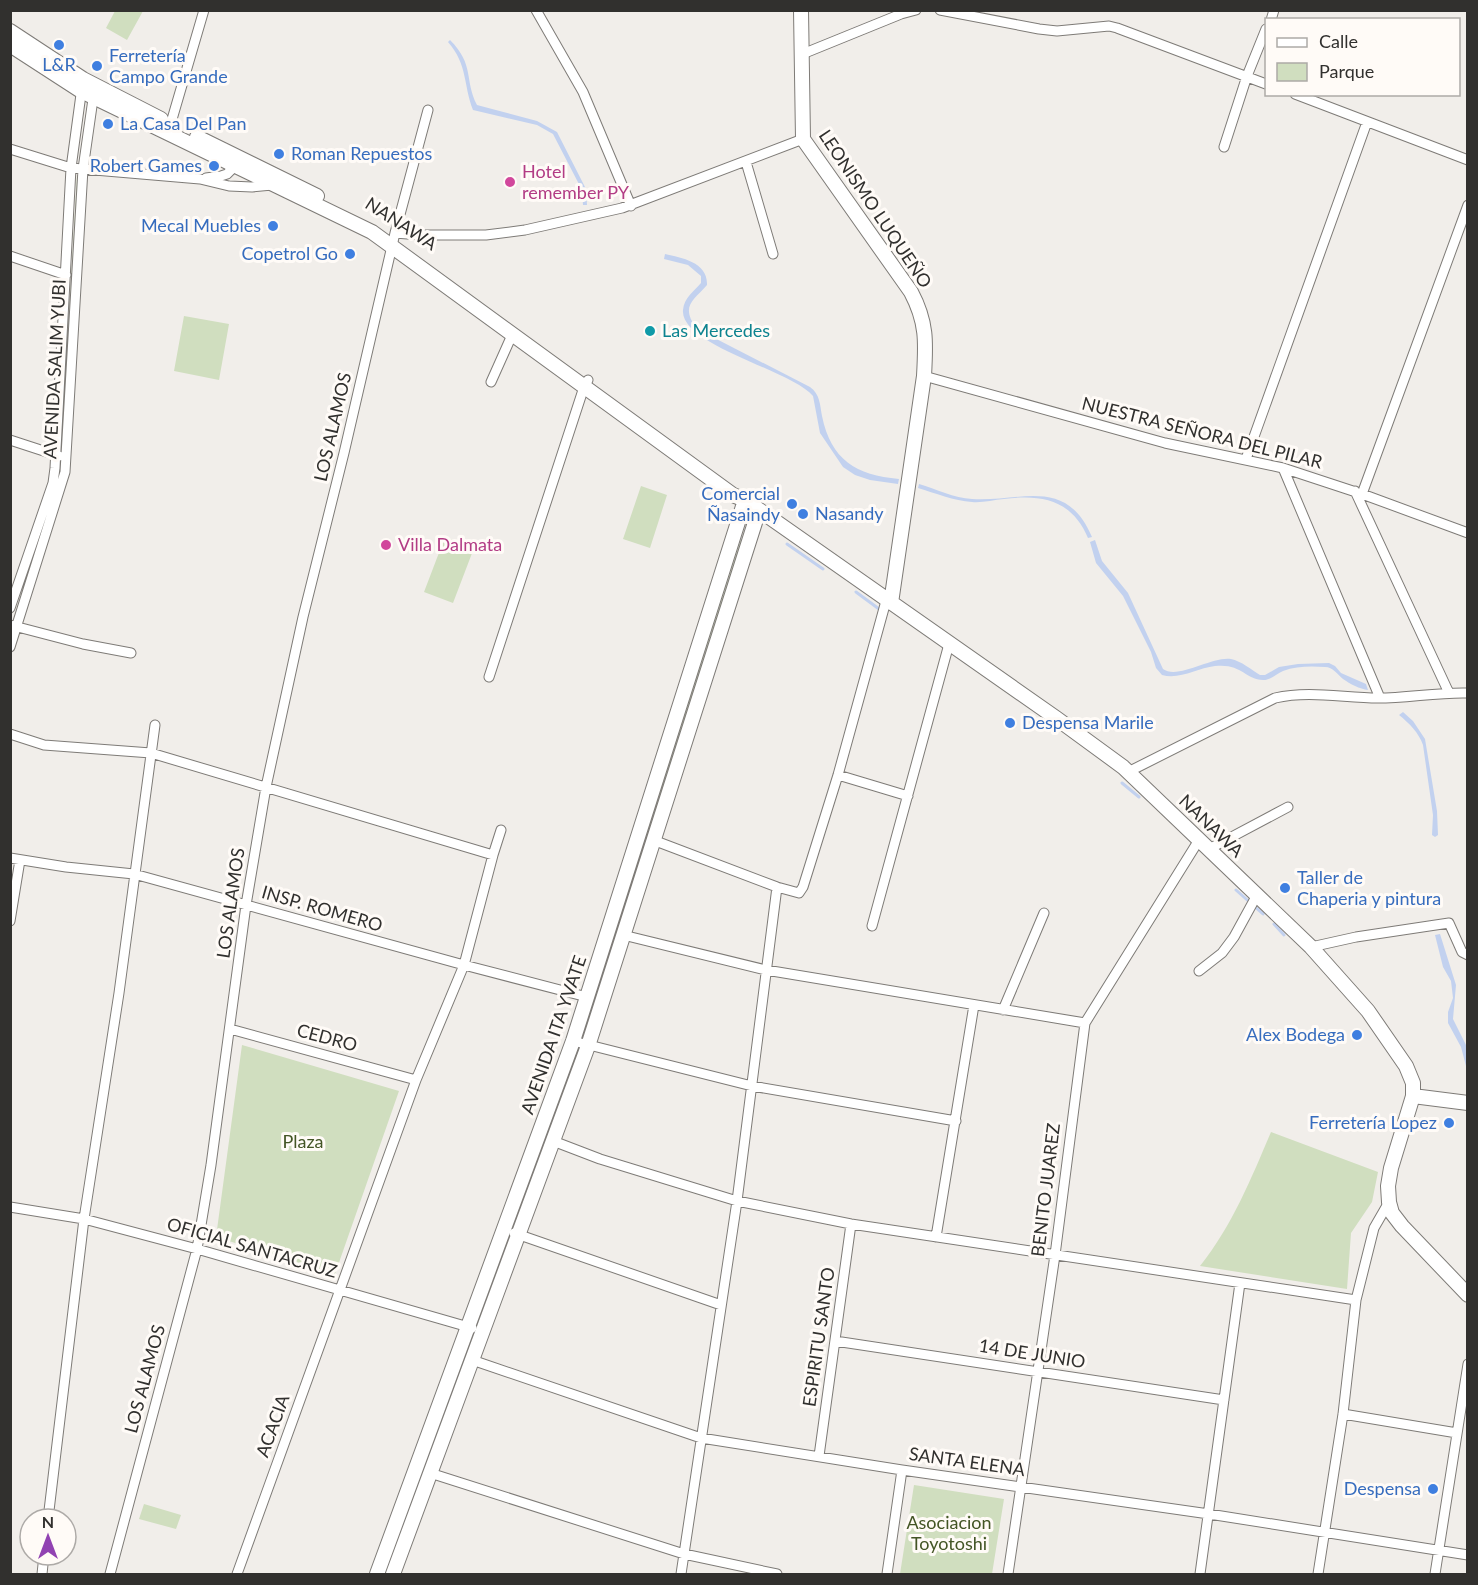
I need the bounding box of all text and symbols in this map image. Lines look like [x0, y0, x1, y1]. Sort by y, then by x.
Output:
legend [1265, 18, 1460, 96]
text: Calle [1319, 30, 1358, 52]
marker: L&R [52, 38, 66, 52]
place label: Ferretería Campo Grande [109, 44, 228, 87]
place label: L&R [42, 53, 76, 75]
marker: Ferretería Campo Grande [90, 59, 104, 73]
text: Parque [1319, 60, 1374, 82]
place label: La Casa Del Pan [120, 112, 247, 134]
marker: La Casa Del Pan [101, 117, 115, 131]
street label: LEONISMO LUQUEÑO [815, 125, 937, 292]
place label: Roman Repuestos [291, 142, 433, 164]
marker: Roman Repuestos [272, 147, 286, 161]
place label: Robert Games [90, 154, 202, 176]
marker: Robert Games [207, 159, 221, 173]
place label: Hotel remember PY [522, 160, 630, 203]
marker: Hotel remember PY [503, 175, 517, 189]
street label: NANAWA [362, 192, 442, 255]
place label: Mecal Muebles [141, 214, 261, 236]
marker: Mecal Muebles [266, 219, 280, 233]
place label: Copetrol Go [241, 242, 338, 264]
marker: Copetrol Go [343, 247, 357, 261]
street label: AVENIDA SALIM YUBI [38, 279, 70, 459]
place label: Las Mercedes [662, 319, 770, 341]
marker: Las Mercedes [643, 324, 657, 338]
street label: LOS ALAMOS [309, 370, 355, 483]
street label: NUESTRA SEÑORA DEL PILAR [1080, 391, 1325, 473]
place label: Comercial Ñasaindy [701, 482, 781, 525]
marker: Comercial Ñasaindy [785, 497, 799, 511]
place label: Nasandy [815, 502, 884, 524]
marker: Nasandy [796, 507, 810, 521]
place label: Villa Dalmata [398, 533, 502, 555]
marker: Villa Dalmata [379, 538, 393, 552]
place label: Despensa Marile [1022, 711, 1154, 733]
marker: Despensa Marile [1003, 716, 1017, 730]
street label: NANAWA [1175, 789, 1249, 862]
street label: LOS ALAMOS [211, 846, 249, 960]
place label: Taller de Chaperia y pintura [1297, 866, 1441, 909]
street label: INSP. ROMERO [259, 880, 385, 936]
marker: Taller de Chaperia y pintura [1278, 881, 1292, 895]
street label: AVENIDA ITA YVATE [516, 952, 591, 1117]
street label: CEDRO [295, 1018, 360, 1056]
place label: Alex Bodega [1246, 1023, 1345, 1045]
marker: Alex Bodega [1350, 1028, 1364, 1042]
place label: Ferretería Lopez [1309, 1111, 1437, 1133]
marker: Ferretería Lopez [1442, 1116, 1456, 1130]
street label: BENITO JUAREZ [1026, 1122, 1064, 1258]
park label: Plaza [282, 1130, 324, 1152]
street label: OFICIAL SANTACRUZ [165, 1212, 340, 1282]
street label: ESPIRITU SANTO [797, 1266, 839, 1408]
street label: LOS ALAMOS [119, 1322, 169, 1435]
street label: 14 DE JUNIO [977, 1334, 1087, 1372]
street label: ACACIA [251, 1391, 294, 1460]
street label: SANTA ELENA [908, 1442, 1027, 1480]
place label: Despensa [1344, 1477, 1421, 1499]
marker: Despensa [1426, 1482, 1440, 1496]
north arrow [18, 1507, 78, 1567]
park label: Asociacion Toyotoshi [906, 1511, 992, 1554]
text: N [42, 1512, 54, 1531]

